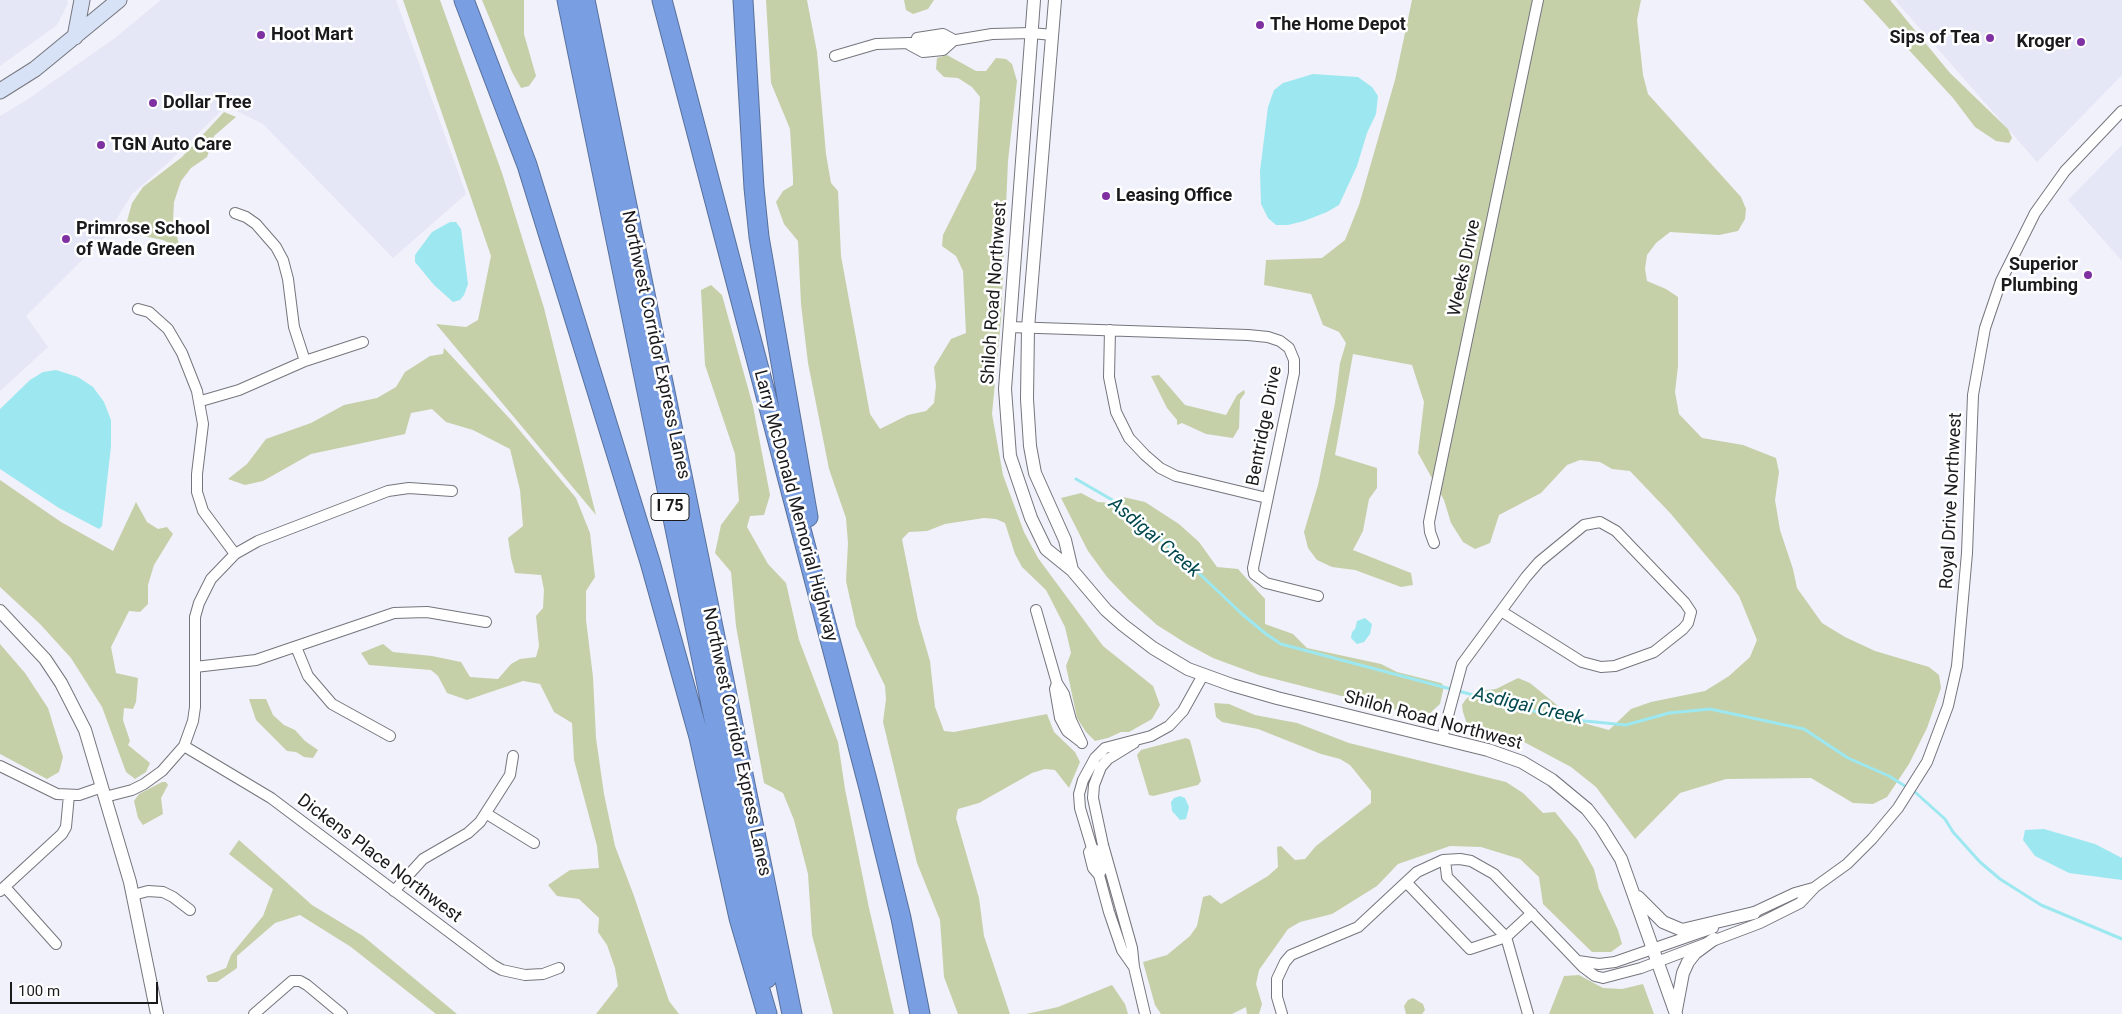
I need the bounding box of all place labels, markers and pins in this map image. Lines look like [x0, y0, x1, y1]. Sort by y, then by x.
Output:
place label: The Home Depot [1270, 14, 1406, 36]
marker: The Home Depot [1254, 19, 1266, 31]
place label: Hoot Mart [271, 24, 353, 46]
place label: Sips of Tea [1890, 27, 1980, 49]
marker: Hoot Mart [255, 29, 267, 41]
place label: Kroger [2016, 31, 2071, 53]
marker: Sips of Tea [1984, 32, 1996, 44]
marker: Kroger [2075, 36, 2087, 48]
place label: Dollar Tree [163, 92, 252, 114]
marker: Dollar Tree [147, 97, 159, 109]
place label: TGN Auto Care [111, 134, 231, 156]
marker: TGN Auto Care [95, 139, 107, 151]
place label: Leasing Office [1116, 185, 1232, 207]
marker: Leasing Office [1100, 190, 1112, 202]
place label: Primrose School of Wade Green [76, 218, 210, 260]
marker: Primrose School of Wade Green [60, 233, 72, 245]
place label: Superior Plumbing [2001, 254, 2078, 296]
marker: Superior Plumbing [2082, 269, 2094, 281]

